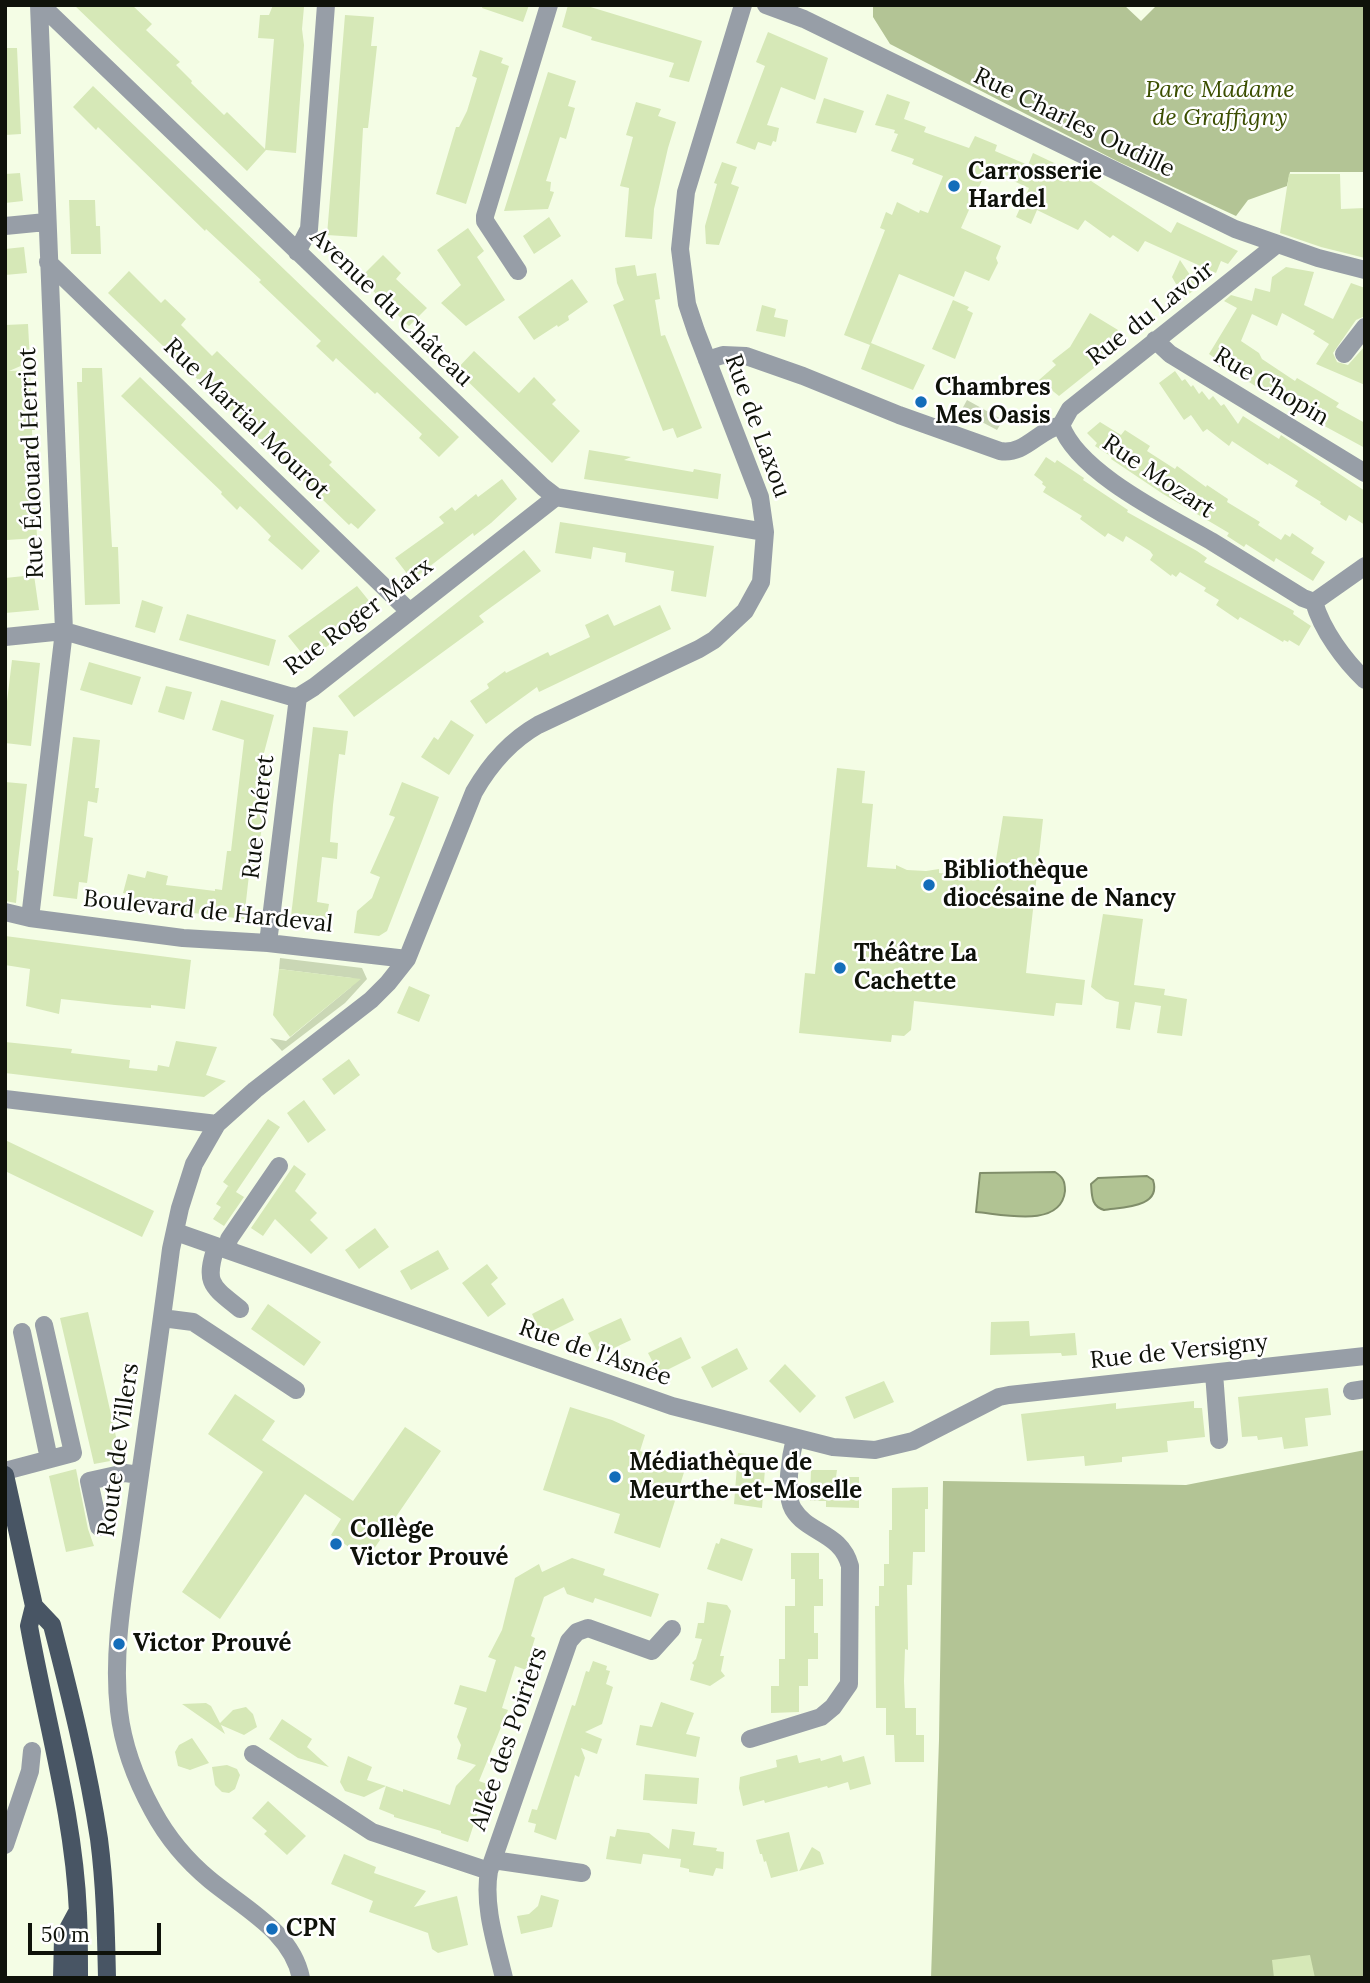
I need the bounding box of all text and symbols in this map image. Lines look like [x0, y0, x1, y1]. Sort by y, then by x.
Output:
street label: Rue Charles Oudille [969, 62, 1179, 184]
park label: Parc Madame de Graffigny [1145, 76, 1295, 132]
place label: Carrosserie Hardel [968, 158, 1102, 214]
marker: Carrosserie Hardel [946, 178, 962, 194]
street label: Avenue du Château [304, 223, 478, 393]
street label: Rue du Lavoir [1082, 255, 1220, 373]
street label: Rue Martial Mourot [157, 333, 335, 505]
street label: Rue Chopin [1208, 341, 1334, 433]
street label: Rue Édouard Herriot [14, 347, 50, 579]
street label: Rue de Laxou [718, 351, 796, 501]
place label: Chambres Mes Oasis [935, 374, 1051, 430]
marker: Chambres Mes Oasis [913, 394, 929, 410]
street label: Rue Mozart [1096, 429, 1220, 525]
street label: Rue Roger Marx [279, 552, 439, 682]
street label: Rue Chéret [237, 753, 281, 881]
place label: Bibliothèque diocésaine de Nancy [943, 857, 1176, 913]
marker: Bibliothèque diocésaine de Nancy [921, 877, 937, 893]
street label: Boulevard de Hardeval [82, 885, 334, 939]
place label: Théâtre La Cachette [854, 940, 977, 996]
marker: Théâtre La Cachette [832, 960, 848, 976]
street label: Rue de l'Asnée [515, 1313, 675, 1393]
street label: Rue de Versigny [1089, 1328, 1269, 1376]
street label: Route de Villers [93, 1361, 145, 1539]
place label: Médiathèque de Meurthe-et-Moselle [629, 1449, 862, 1505]
marker: Médiathèque de Meurthe-et-Moselle [607, 1469, 623, 1485]
place label: Collège Victor Prouvé [350, 1516, 508, 1572]
marker: Collège Victor Prouvé [328, 1536, 344, 1552]
place label: Victor Prouvé [133, 1630, 291, 1658]
marker: Victor Prouvé [111, 1636, 127, 1652]
street label: Allée des Poiriers [464, 1644, 554, 1834]
scale bar [32, 1910, 164, 1954]
place label: CPN [286, 1915, 336, 1943]
text: 50 m [41, 1921, 90, 1948]
marker: CPN [264, 1921, 280, 1937]

